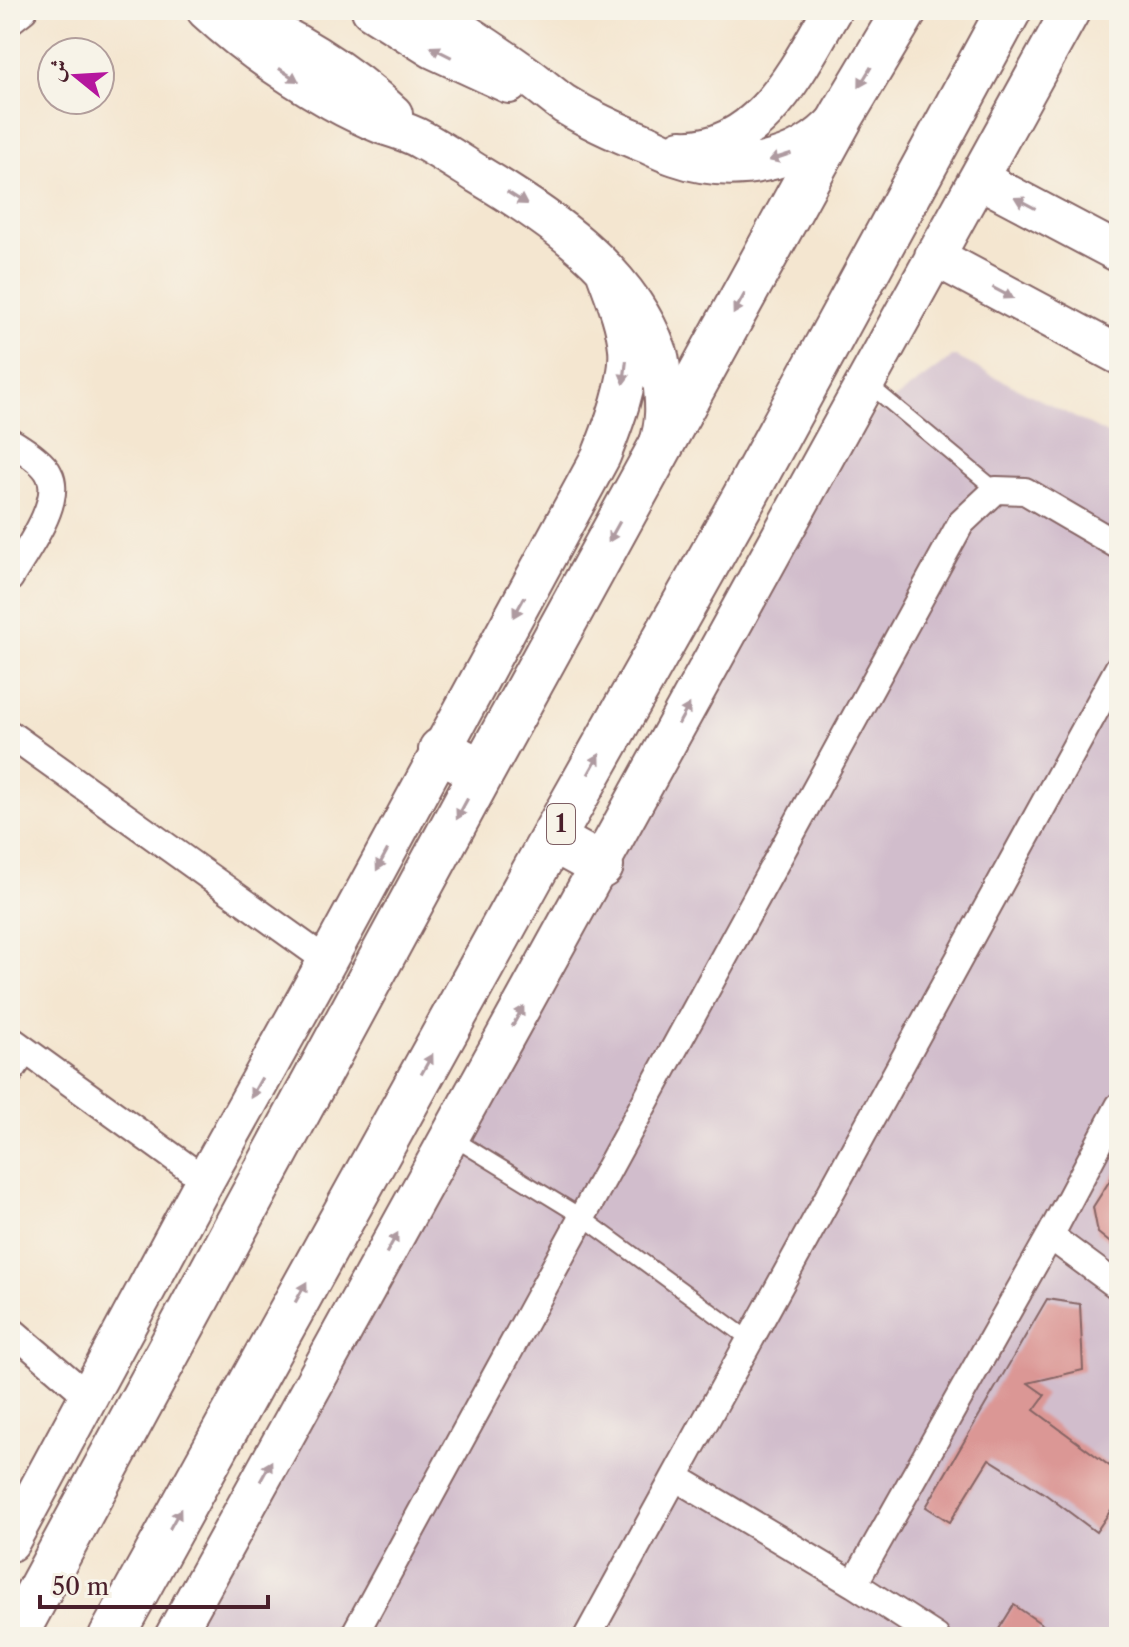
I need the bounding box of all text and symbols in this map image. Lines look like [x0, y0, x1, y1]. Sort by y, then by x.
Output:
north arrow [36, 36, 116, 116]
one-way arrow [429, 45, 452, 59]
text: ش [41, 55, 74, 85]
one-way arrow [858, 66, 872, 88]
one-way arrow [278, 67, 300, 82]
one-way arrow [767, 151, 791, 164]
one-way arrow [506, 191, 528, 205]
one-way arrow [1014, 197, 1037, 210]
one-way arrow [992, 286, 1014, 300]
one-way arrow [732, 293, 746, 315]
one-way arrow [619, 360, 632, 385]
one-way arrow [607, 521, 621, 543]
one-way arrow [512, 596, 526, 619]
one-way arrow [677, 703, 690, 726]
one-way arrow [587, 753, 601, 775]
one-way arrow [455, 798, 469, 821]
road number: 1 [547, 804, 575, 844]
one-way arrow [375, 849, 388, 872]
one-way arrow [511, 1004, 525, 1027]
one-way arrow [420, 1053, 434, 1075]
one-way arrow [250, 1077, 263, 1100]
one-way arrow [385, 1232, 399, 1254]
one-way arrow [294, 1280, 308, 1303]
one-way arrow [259, 1459, 273, 1482]
one-way arrow [169, 1508, 182, 1531]
scale bar [40, 1559, 268, 1609]
text: 50 m [52, 1572, 109, 1601]

